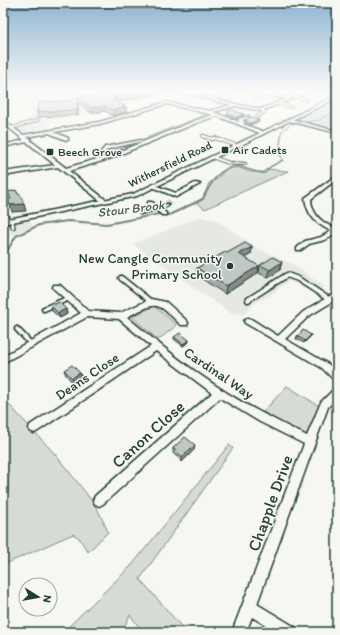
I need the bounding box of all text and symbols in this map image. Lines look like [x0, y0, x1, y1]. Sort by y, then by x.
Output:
street label: Withersfield Road [126, 137, 215, 190]
place label: Air Cadets [233, 143, 287, 157]
place label: Beech Grove [58, 145, 122, 159]
marker: Air Cadets [220, 145, 230, 155]
marker: Beech Grove [45, 147, 55, 157]
water label: Stour Brook [97, 197, 167, 220]
place label: New Cangle Community Primary School [79, 250, 222, 283]
marker: New Cangle Community Primary School [225, 261, 235, 271]
street label: Cardinal Way [181, 344, 257, 403]
street label: Deans Close [52, 349, 123, 404]
street label: Canon Close [108, 396, 188, 472]
street label: Chapple Drive [243, 452, 297, 554]
north arrow [18, 577, 58, 617]
text: N [40, 594, 54, 604]

